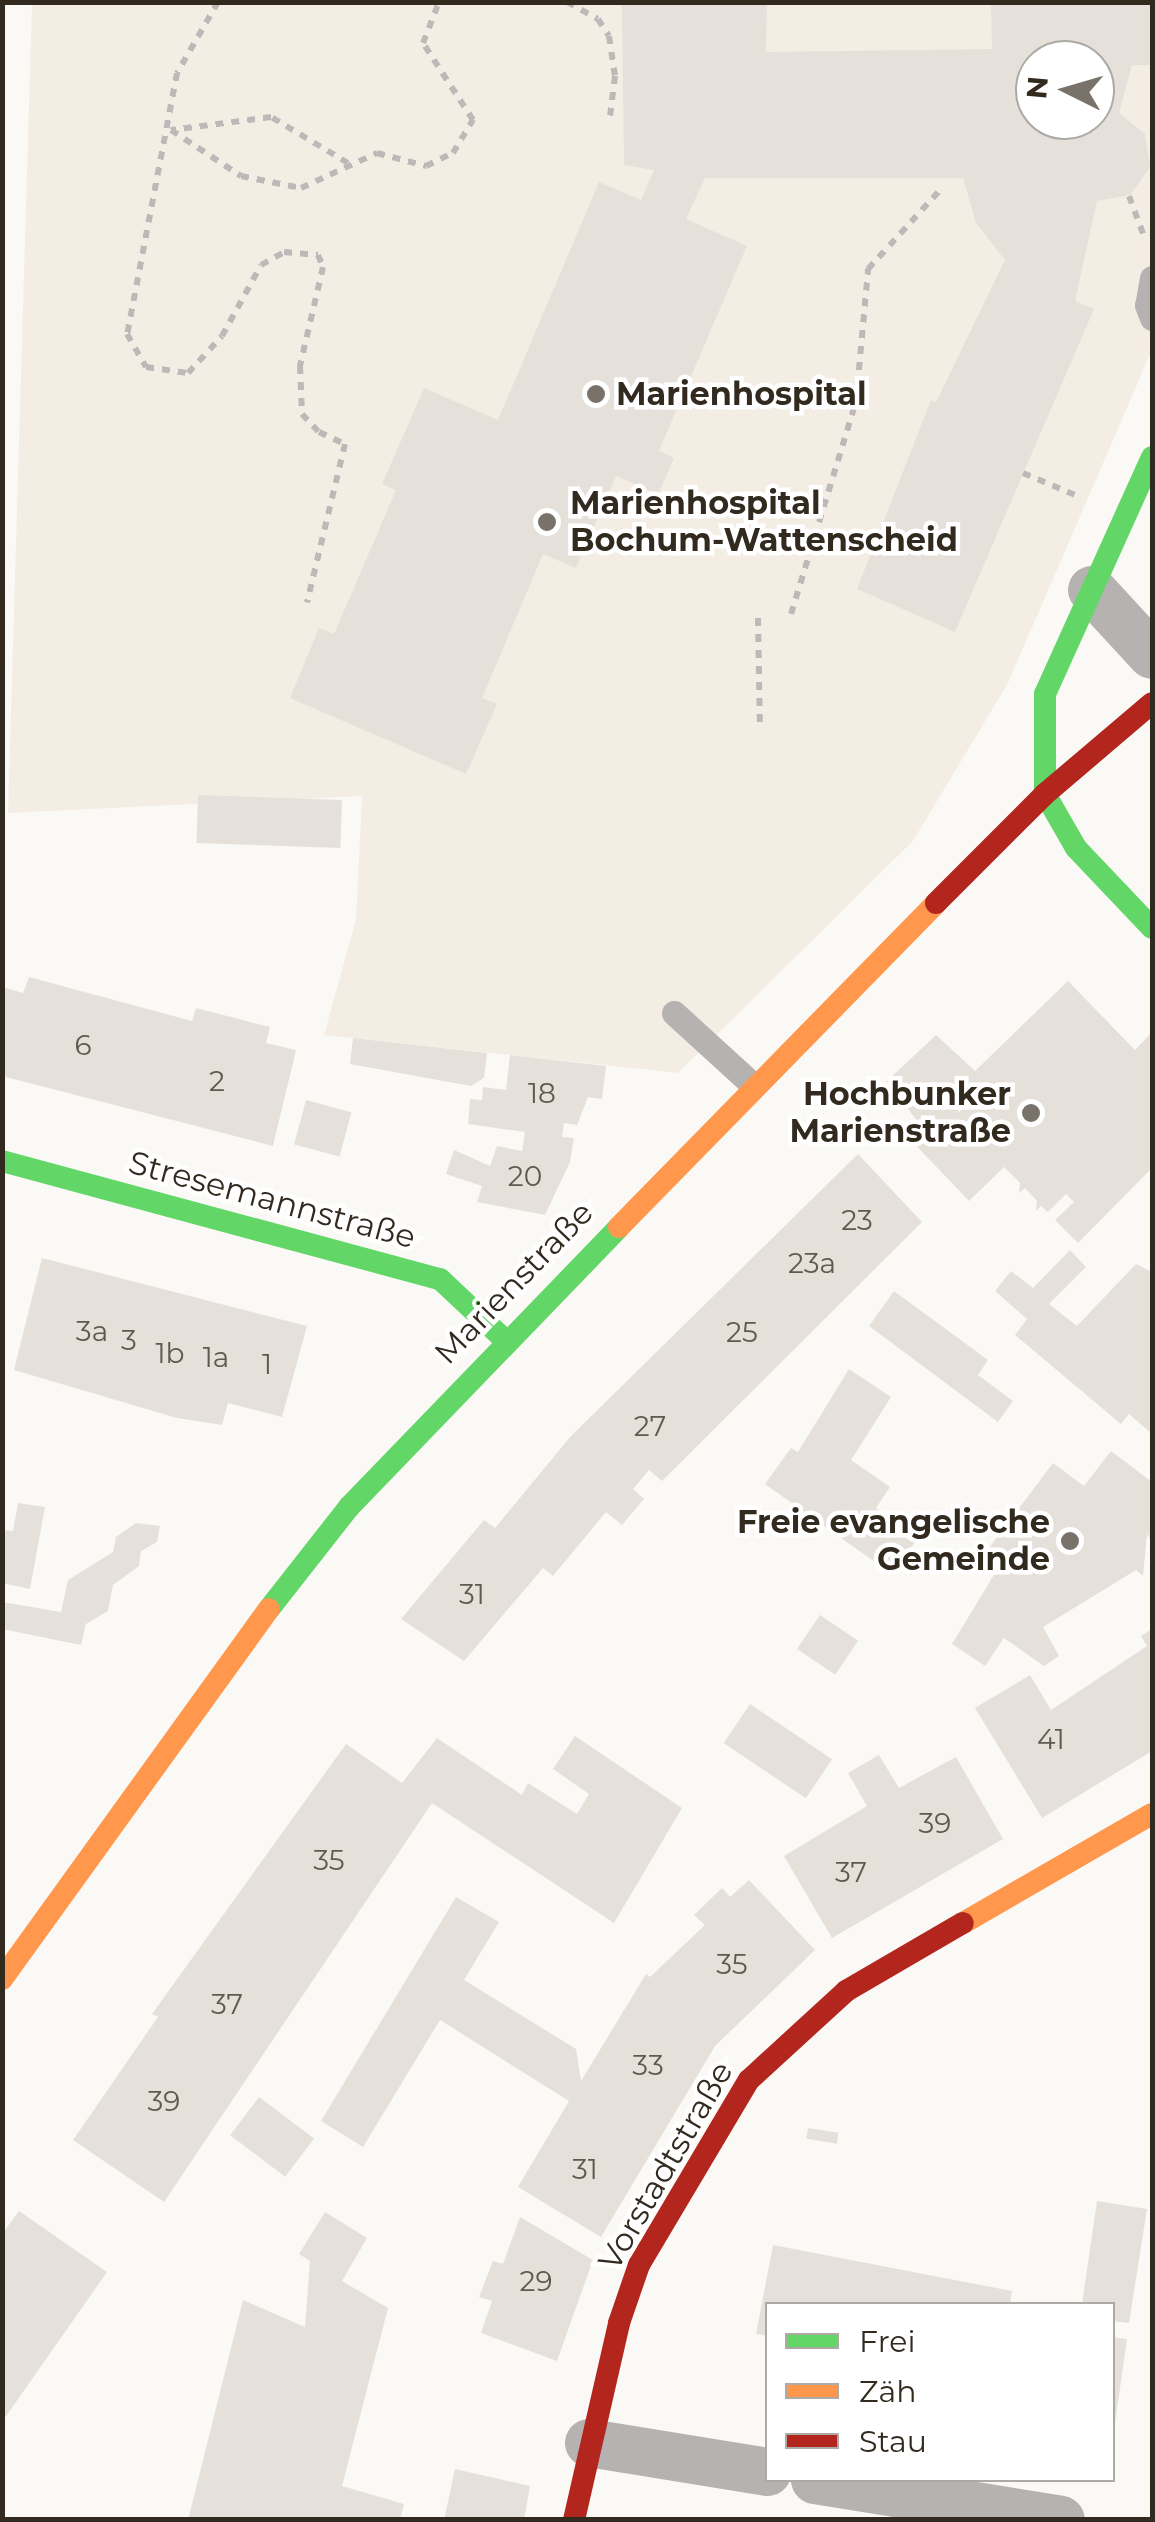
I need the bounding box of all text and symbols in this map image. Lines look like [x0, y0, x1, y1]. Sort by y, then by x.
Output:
north arrow [1015, 40, 1115, 140]
text: N [1019, 75, 1055, 100]
place label: Marienhospital [616, 375, 867, 413]
marker: Marienhospital [585, 383, 607, 405]
place label: Marienhospital Bochum-Wattenscheid [570, 485, 958, 560]
marker: Marienhospital Bochum-Wattenscheid [534, 509, 560, 535]
house number: 6 [74, 1028, 92, 1062]
house number: 2 [209, 1064, 225, 1098]
house number: 18 [528, 1076, 556, 1110]
place label: Hochbunker Marienstraße [790, 1076, 1011, 1151]
marker: Hochbunker Marienstraße [1020, 1102, 1042, 1124]
street label: Stresemannstraße [124, 1143, 420, 1257]
house number: 20 [508, 1159, 542, 1193]
street label: Marienstraße [427, 1194, 601, 1372]
house number: 23 [841, 1203, 873, 1237]
house number: 23a [788, 1246, 836, 1280]
house number: 3a [76, 1314, 108, 1348]
house number: 25 [726, 1315, 758, 1349]
house number: 3 [121, 1323, 137, 1357]
house number: 1b [155, 1336, 185, 1370]
house number: 1a [203, 1340, 229, 1374]
house number: 1 [262, 1347, 272, 1381]
house number: 27 [634, 1409, 666, 1443]
place label: Freie evangelische Gemeinde [737, 1504, 1050, 1579]
marker: Freie evangelische Gemeinde [1059, 1530, 1081, 1552]
house number: 31 [459, 1577, 485, 1611]
house number: 41 [1037, 1722, 1065, 1756]
house number: 39 [919, 1806, 951, 1840]
house number: 35 [313, 1843, 345, 1877]
house number: 37 [835, 1855, 867, 1889]
house number: 35 [716, 1947, 748, 1981]
house number: 37 [211, 1987, 243, 2021]
house number: 33 [632, 2048, 664, 2082]
street label: Vorstadtstraße [591, 2055, 741, 2277]
house number: 39 [148, 2084, 180, 2118]
house number: 31 [572, 2152, 598, 2186]
house number: 29 [520, 2264, 552, 2298]
legend [765, 2302, 1115, 2482]
text: Frei [859, 2323, 916, 2360]
text: Zäh [859, 2373, 917, 2410]
text: Stau [859, 2423, 927, 2460]

